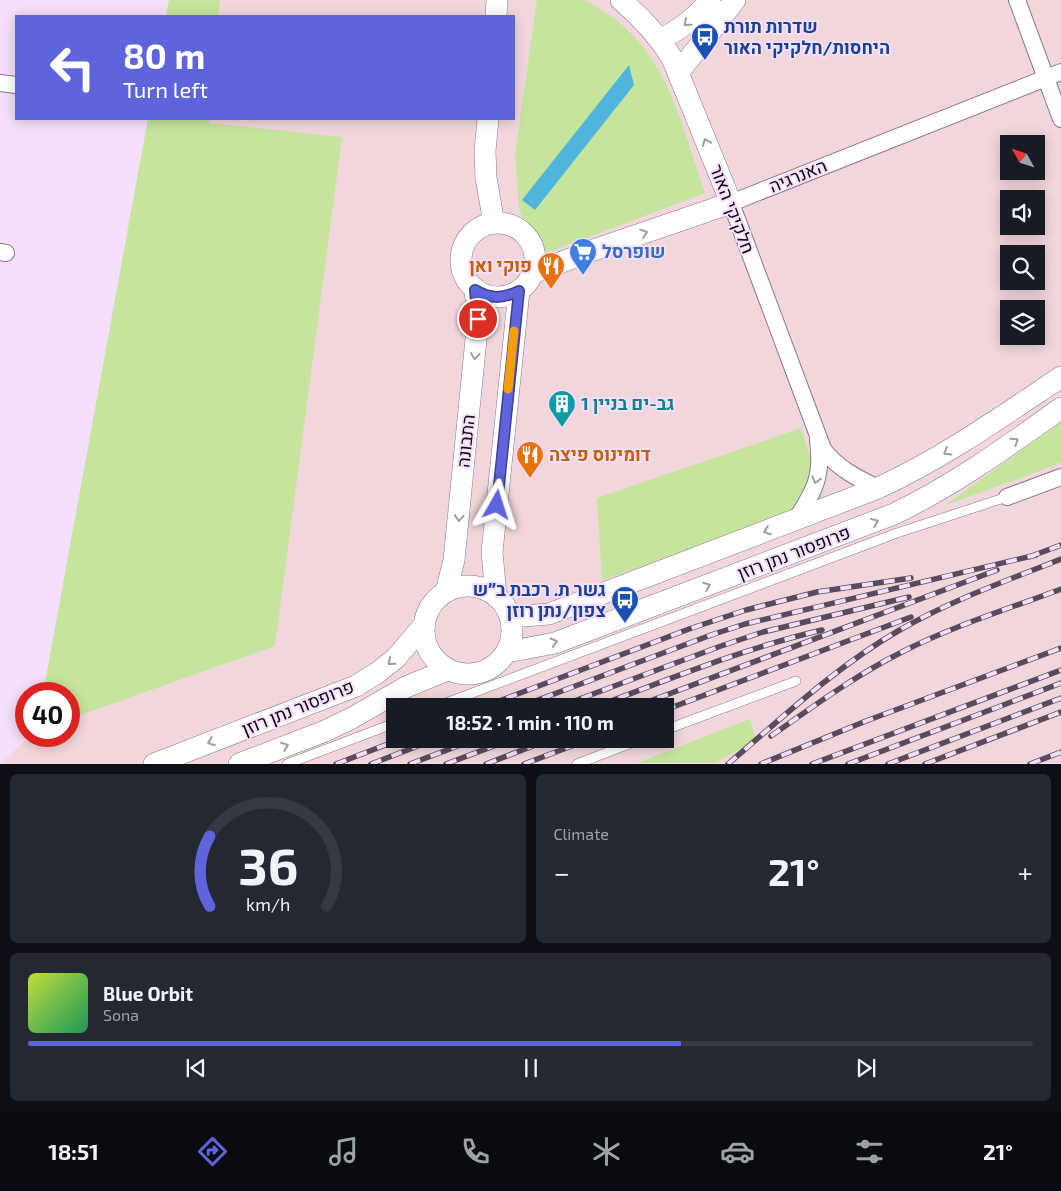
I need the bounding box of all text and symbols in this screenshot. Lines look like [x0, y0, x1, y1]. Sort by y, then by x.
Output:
place label: שדרות תורת היחסות/חלקיקי האור [724, 15, 890, 58]
one-way arrow [684, 17, 693, 26]
bus stop icon: שדרות תורת היחסות/חלקיקי האור [690, 22, 720, 61]
text: 80 m [123, 34, 205, 76]
icon: left [40, 35, 105, 100]
text: Turn left [123, 76, 208, 102]
north arrow [1000, 135, 1045, 180]
map controls [1000, 135, 1045, 345]
one-way arrow [702, 138, 712, 147]
street label: האנרגיה [765, 154, 830, 197]
street label: חלקיקי האור [706, 161, 760, 256]
button: sound [1000, 190, 1045, 235]
one-way arrow [640, 229, 648, 239]
supermarket icon: שופרסל [568, 237, 598, 276]
place label: שופרסל [602, 240, 665, 262]
button: search [1000, 245, 1045, 290]
restaurant icon: פוקי ואן [536, 251, 566, 290]
place label: פוקי ואן [469, 254, 532, 276]
pin [457, 298, 499, 340]
button: layers [1000, 300, 1045, 345]
icon: arrive [464, 305, 492, 333]
one-way arrow [469, 352, 480, 360]
building icon: גב-ים בניין 1 [547, 389, 577, 428]
place label: גב-ים בניין 1 [581, 392, 675, 414]
street label: התבונה [451, 413, 479, 469]
one-way arrow [1009, 438, 1019, 447]
restaurant icon: דומינוס פיצה [515, 440, 545, 479]
place label: דומינוס פיצה [549, 443, 651, 465]
one-way arrow [944, 445, 953, 455]
one-way arrow [812, 475, 822, 483]
position arrow [470, 478, 522, 530]
one-way arrow [453, 514, 464, 522]
one-way arrow [870, 518, 879, 528]
street label: פרופסור נתן רוזן [734, 520, 853, 584]
one-way arrow [763, 525, 772, 535]
place label: גשר ת. רכבת ב״ש צפון/נתן רוזן [473, 578, 606, 621]
one-way arrow [702, 582, 710, 592]
bus stop icon: גשר ת. רכבת ב״ש צפון/נתן רוזן [610, 585, 640, 624]
one-way arrow [550, 638, 558, 648]
one-way arrow [387, 656, 396, 665]
street label: פרופסור נתן רוזן [238, 675, 357, 740]
speed limit sign: 40 [15, 682, 80, 747]
text: 18:52 · 1 min · 110 m [446, 711, 614, 734]
one-way arrow [208, 736, 216, 746]
one-way arrow [280, 742, 289, 752]
text: Climate [554, 824, 609, 843]
text: 36 [238, 833, 298, 895]
text: 21° [768, 848, 820, 894]
text: − [554, 855, 570, 889]
text: + [1018, 855, 1033, 889]
text: km/h [246, 893, 290, 915]
text: Blue Orbit [103, 982, 193, 1005]
text: Sona [103, 1005, 139, 1024]
icon: previous [182, 1054, 210, 1082]
icon: pause [517, 1054, 545, 1082]
icon: next [852, 1054, 880, 1082]
icon: directions [195, 1134, 230, 1169]
icon: music [326, 1134, 361, 1169]
icon: phone [458, 1134, 493, 1169]
icon: climate [589, 1134, 624, 1169]
icon: car [720, 1134, 755, 1169]
icon: filters [852, 1134, 887, 1169]
text: 18:51 [48, 1138, 99, 1164]
text: 21° [983, 1138, 1013, 1164]

